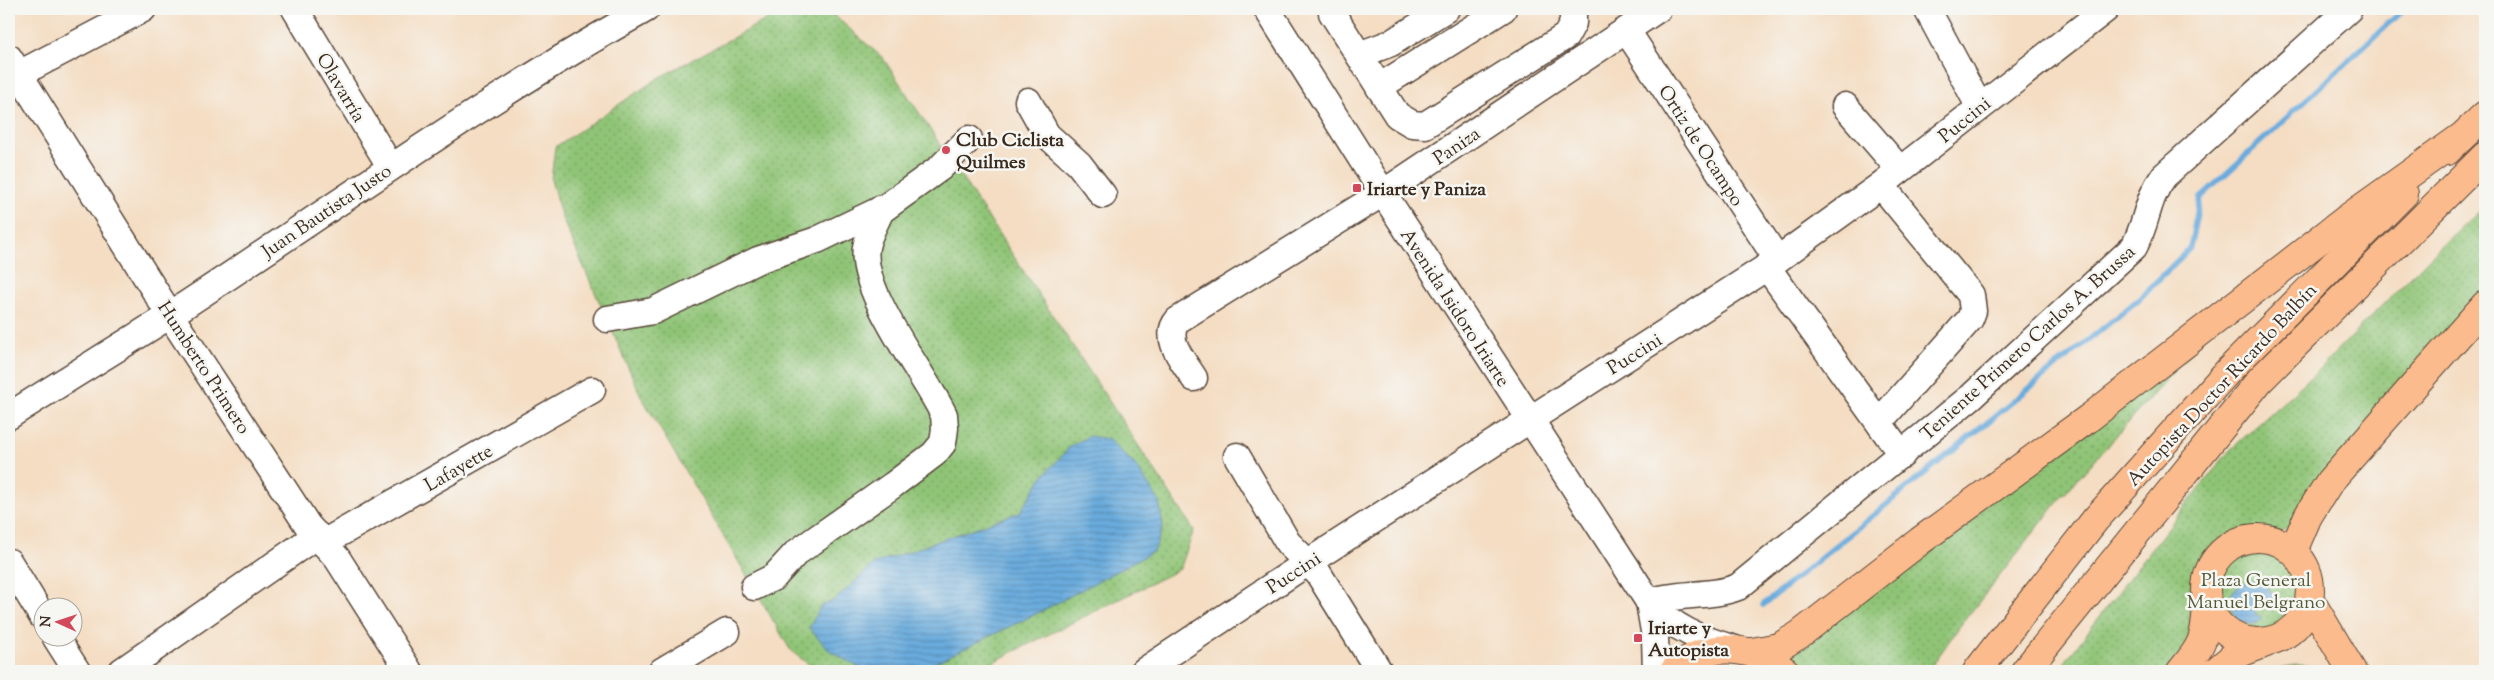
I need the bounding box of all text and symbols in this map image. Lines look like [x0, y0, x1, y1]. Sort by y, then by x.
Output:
street label: Olavarría [308, 48, 371, 128]
street label: Ortiz de Ocampo [1650, 80, 1749, 212]
street label: Puccini [1934, 91, 1998, 151]
street label: Paniza [1428, 121, 1487, 173]
place label: Club Ciclista Quilmes [956, 128, 1064, 177]
marker: Club Ciclista Quilmes [940, 144, 952, 156]
street label: Juan Bautista Justo [256, 159, 398, 266]
place label: Iriarte y Paniza [1367, 177, 1486, 204]
marker: Iriarte y Paniza [1351, 182, 1363, 194]
street label: Avenida Isidoro Iriarte [1392, 224, 1515, 393]
street label: Teniente Primero Carlos A. Brussa [1915, 240, 2142, 448]
street label: Autopista Doctor Ricardo Balbín [2121, 278, 2324, 493]
street label: Humberto Primero [150, 297, 256, 440]
street label: Puccini [1602, 328, 1668, 383]
street label: Lafayette [420, 439, 499, 500]
street label: Puccini [1262, 546, 1327, 602]
park label: Plaza General Manuel Belgrano [2187, 568, 2325, 617]
north arrow [32, 598, 82, 648]
text: N [37, 615, 57, 628]
place label: Iriarte y Autopista [1648, 616, 1729, 665]
marker: Iriarte y Autopista [1632, 632, 1644, 644]

